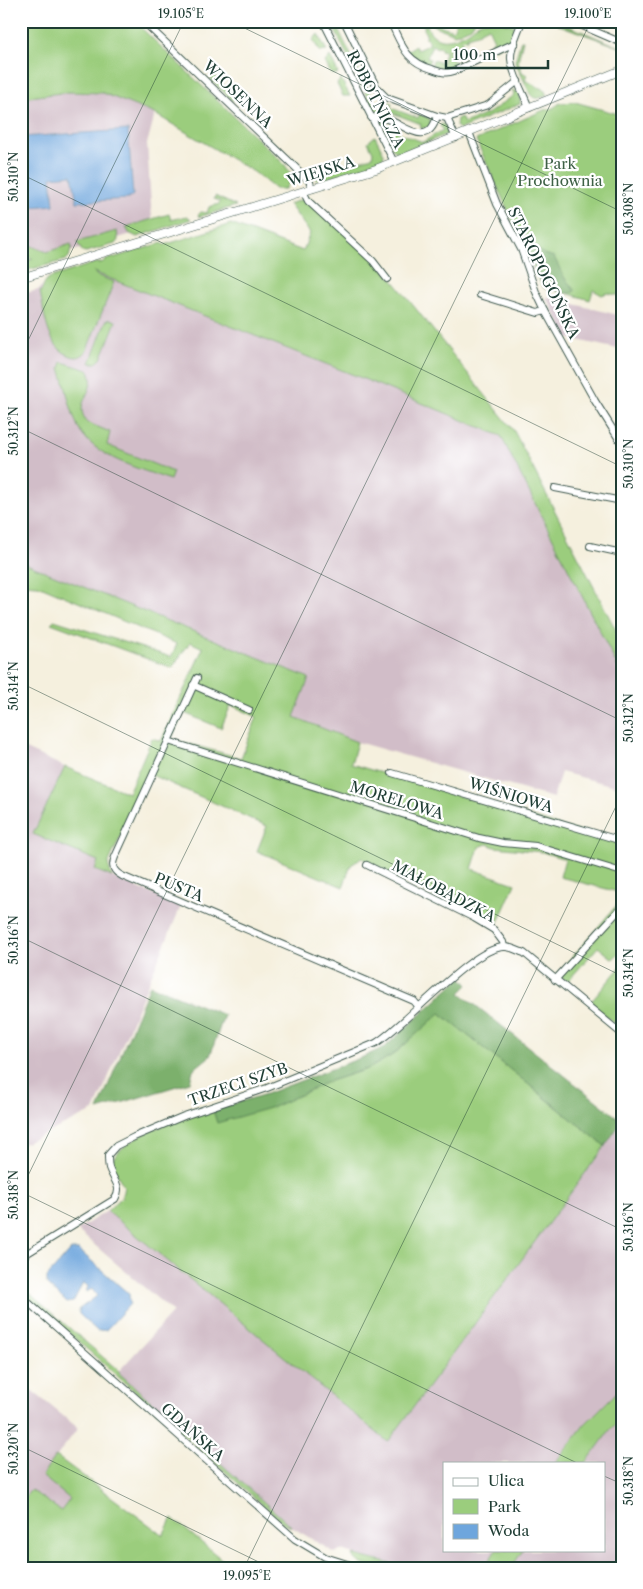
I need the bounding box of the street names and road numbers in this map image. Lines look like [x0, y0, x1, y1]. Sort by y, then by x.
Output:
street label: ROBOTNICZA [343, 47, 409, 152]
street label: WIOSENNA [198, 55, 277, 133]
street label: WIEJSKA [284, 151, 358, 191]
street label: STAROPOGOŃSKA [504, 204, 585, 343]
street label: WIŚNIOWA [466, 773, 556, 817]
street label: MORELOWA [348, 777, 447, 823]
street label: MAŁOBĄDZKA [389, 856, 500, 927]
street label: PUSTA [152, 868, 207, 906]
street label: TRZECI SZYB [186, 1058, 290, 1110]
street label: GDAŃSKA [157, 1398, 229, 1466]

